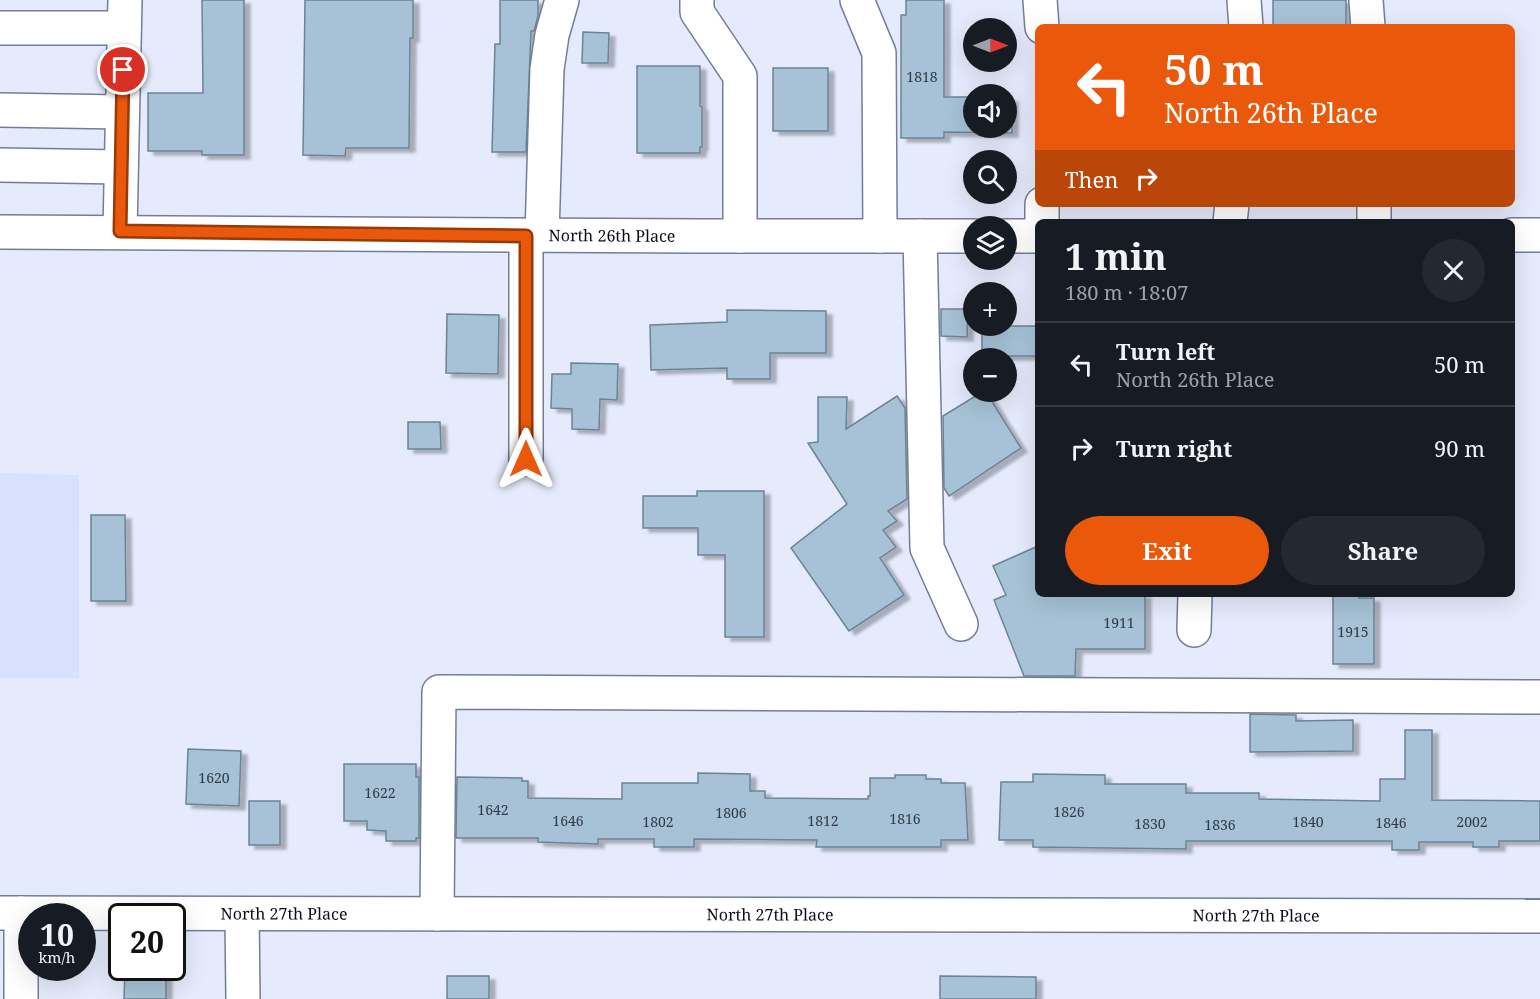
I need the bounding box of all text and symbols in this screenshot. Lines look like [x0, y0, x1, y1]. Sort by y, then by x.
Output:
north arrow [963, 18, 1017, 72]
map controls [963, 18, 1017, 402]
text: 50 m [1164, 40, 1264, 97]
pin [97, 44, 148, 95]
icon: left [1065, 48, 1143, 126]
icon: arrive [106, 53, 139, 86]
house number: 1818 [906, 67, 938, 86]
button: sound [963, 84, 1017, 138]
text: North 26th Place [1164, 94, 1378, 131]
button: search [963, 150, 1017, 204]
icon: right [1130, 162, 1163, 195]
text: Then [1065, 164, 1118, 194]
button: layers [963, 216, 1017, 270]
street label: North 26th Place [548, 224, 676, 247]
text: 1 min [1065, 232, 1167, 281]
button: close [1422, 239, 1485, 302]
text: 180 m · 18:07 [1065, 279, 1188, 306]
button: + [963, 282, 1017, 336]
text: Turn left [1116, 336, 1215, 366]
button: − [963, 348, 1017, 402]
icon: left [1065, 348, 1098, 381]
text: 50 m [1434, 349, 1485, 379]
text: North 26th Place [1116, 366, 1275, 393]
position arrow [494, 427, 558, 491]
icon: right [1065, 432, 1098, 465]
text: Turn right [1116, 433, 1232, 463]
text: 90 m [1434, 433, 1485, 463]
button: Exit [1065, 516, 1269, 585]
button: Share [1281, 516, 1485, 585]
house number: 1911 [1103, 613, 1135, 632]
house number: 1915 [1337, 622, 1369, 641]
house number: 1620 [198, 768, 230, 787]
house number: 1622 [364, 783, 396, 802]
house number: 1642 [477, 800, 509, 819]
house number: 1826 [1053, 802, 1085, 821]
house number: 1806 [715, 803, 747, 822]
house number: 1816 [889, 809, 921, 828]
house number: 1646 [552, 811, 584, 830]
house number: 1812 [807, 811, 839, 830]
house number: 1802 [642, 812, 674, 831]
house number: 1840 [1292, 812, 1324, 831]
house number: 2002 [1456, 812, 1488, 831]
house number: 1846 [1375, 813, 1407, 832]
house number: 1830 [1134, 814, 1166, 833]
house number: 1836 [1204, 815, 1236, 834]
street label: North 27th Place [220, 902, 348, 925]
speed limit sign: 20 [108, 903, 186, 981]
street label: North 27th Place [706, 903, 834, 926]
street label: North 27th Place [1192, 904, 1320, 927]
text: 10 [40, 914, 74, 955]
text: km/h [39, 947, 75, 967]

